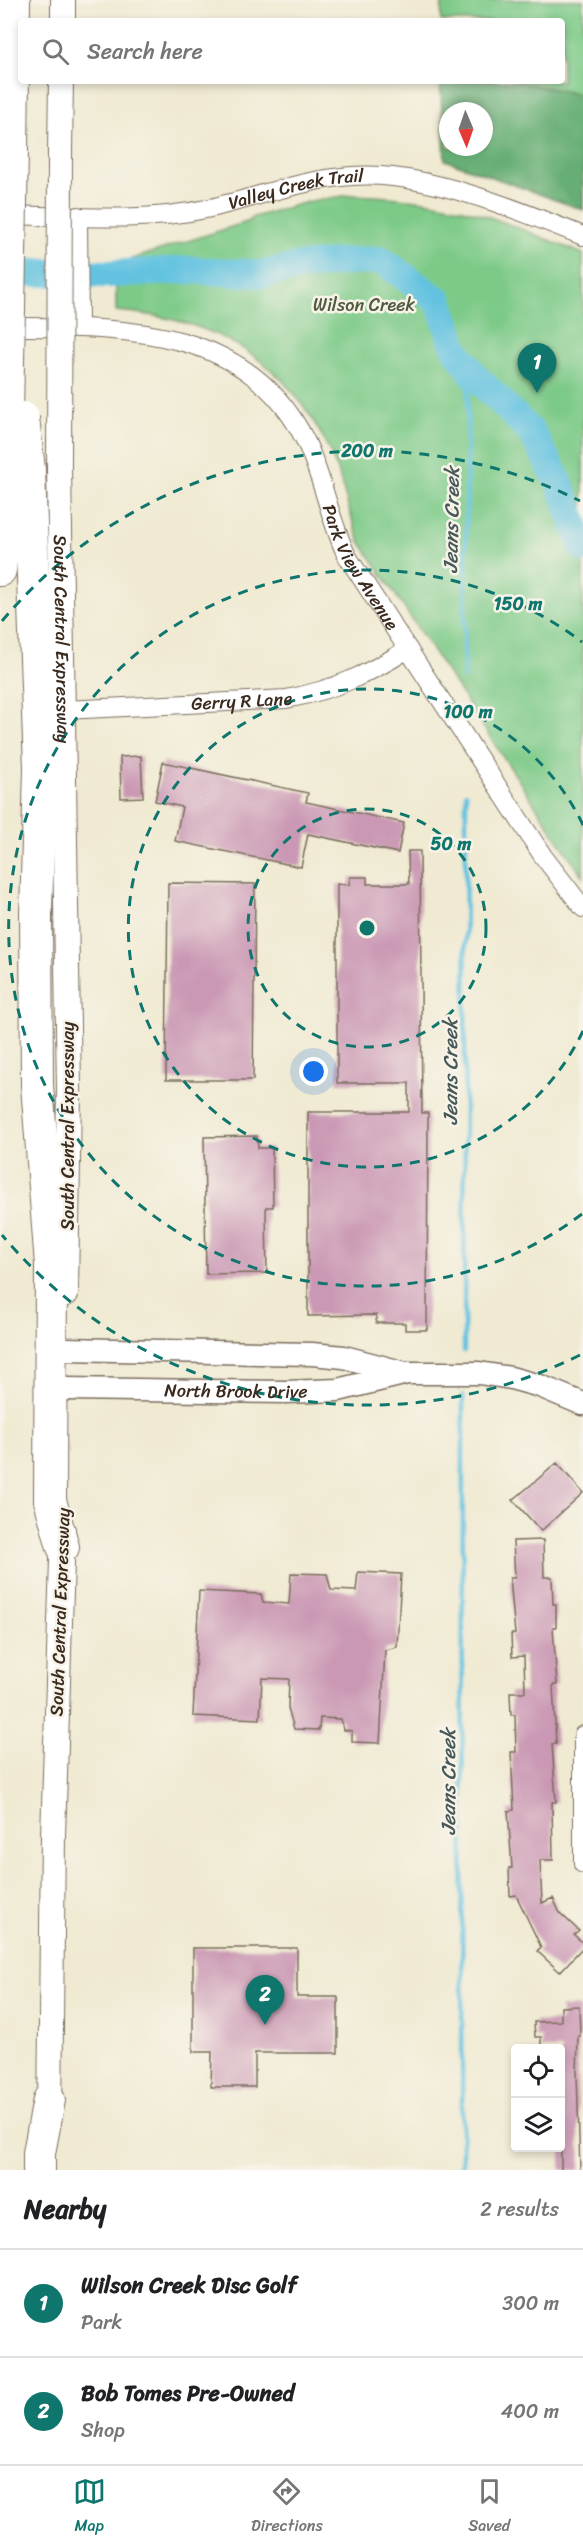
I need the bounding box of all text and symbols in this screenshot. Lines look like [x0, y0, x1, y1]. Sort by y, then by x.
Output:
search box [18, 18, 565, 84]
text: Search here [87, 32, 203, 71]
icon: search [39, 35, 72, 68]
north arrow [439, 102, 493, 156]
street label: Valley Creek Trail [225, 160, 365, 219]
park label: Wilson Creek [313, 289, 415, 321]
pin: 1 [518, 344, 556, 393]
text: 200 m [340, 435, 393, 467]
water label: Jeans Creek [433, 464, 470, 573]
street label: Park View Avenue [313, 500, 408, 637]
street label: South Central Expressway [44, 534, 79, 744]
text: 150 m [494, 588, 542, 620]
street label: Gerry R Lane [190, 682, 295, 720]
text: 100 m [444, 696, 493, 728]
text: 50 m [431, 828, 472, 860]
centre of rings [357, 918, 377, 938]
water label: Jeans Creek [433, 1017, 468, 1125]
street label: South Central Expressway [52, 1021, 84, 1230]
your location [299, 1057, 328, 1086]
street label: North Brook Drive [164, 1374, 308, 1408]
street label: South Central Expressway [40, 1507, 80, 1717]
water label: Jeans Creek [431, 1727, 466, 1835]
pin: 2 [246, 1976, 284, 2025]
map controls [511, 2044, 565, 2152]
button: locate [511, 2044, 565, 2098]
button: layers [511, 2098, 565, 2152]
text: Nearby [24, 2186, 106, 2232]
text: 2 results [480, 2192, 559, 2227]
text: Wilson Creek Disc Golf [81, 2266, 297, 2305]
text: 1 [39, 2286, 48, 2321]
text: 300 m [502, 2286, 559, 2321]
text: Park [81, 2305, 122, 2340]
text: Bob Tomes Pre-Owned [81, 2374, 294, 2413]
text: 2 [38, 2394, 49, 2429]
text: 400 m [501, 2394, 559, 2429]
text: Shop [81, 2413, 125, 2448]
tab: Map [73, 2475, 106, 2540]
tab: Directions [251, 2475, 323, 2540]
tab: Saved [468, 2475, 510, 2540]

